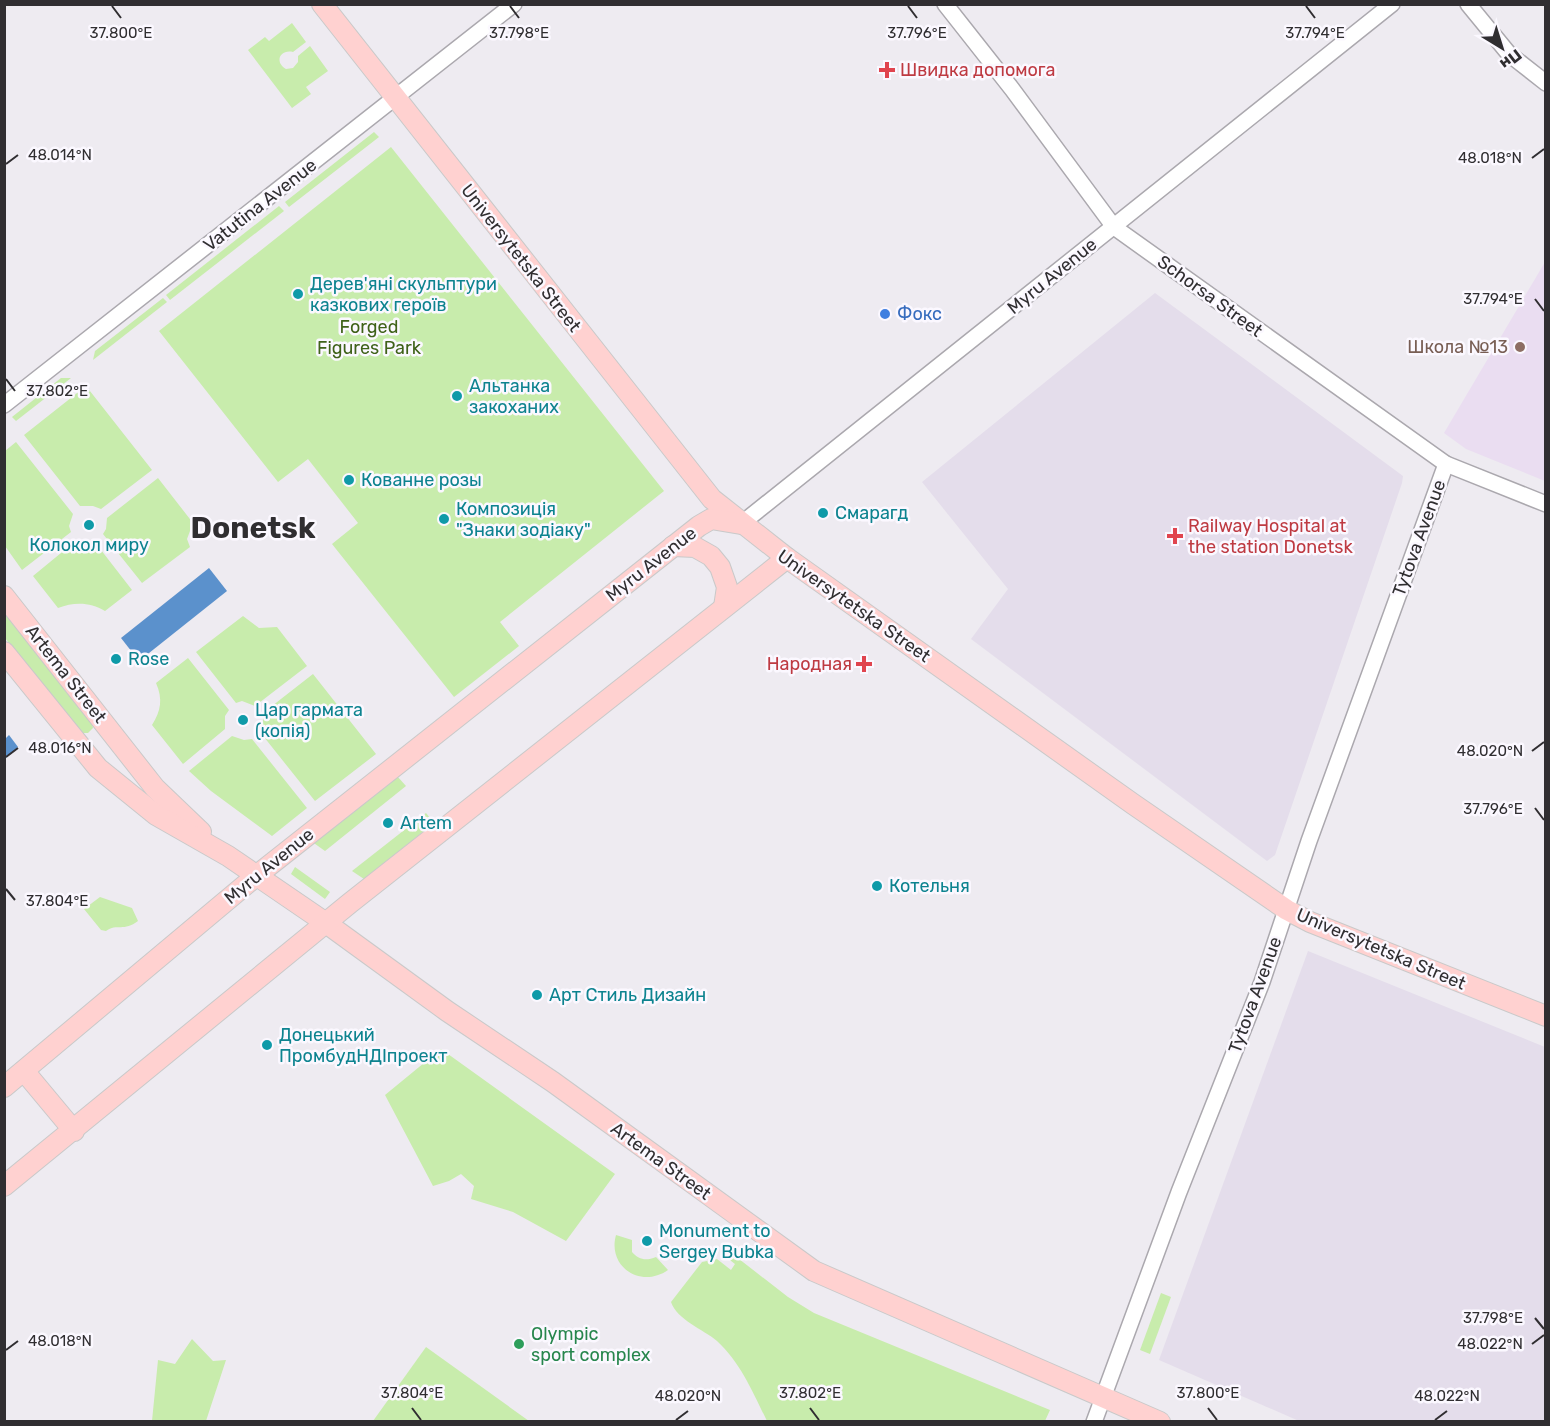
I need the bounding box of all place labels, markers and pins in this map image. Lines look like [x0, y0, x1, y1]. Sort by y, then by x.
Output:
place label: Швидка допомога [900, 59, 1056, 81]
marker: Швидка допомога [878, 61, 896, 79]
place label: Дерев'яні скульптури казкових героїв [310, 273, 497, 316]
marker: Дерев'яні скульптури казкових героїв [291, 287, 305, 301]
place label: Фокс [897, 303, 942, 325]
marker: Фокс [878, 307, 892, 321]
place label: Школа №13 [1407, 336, 1508, 358]
marker: Школа №13 [1513, 340, 1527, 354]
place label: Альтанка закоханих [469, 375, 559, 418]
marker: Альтанка закоханих [450, 389, 464, 403]
place label: Кованне розы [361, 469, 482, 491]
marker: Кованне розы [342, 473, 356, 487]
place label: Композиція "Знаки зодіаку" [456, 498, 591, 541]
place label: Смарагд [835, 502, 909, 524]
marker: Смарагд [816, 506, 830, 520]
marker: Композиція "Знаки зодіаку" [437, 512, 451, 526]
place label: Railway Hospital at the station Donetsk [1188, 515, 1353, 558]
marker: Колокол миру [82, 518, 96, 532]
marker: Railway Hospital at the station Donetsk [1166, 527, 1184, 545]
place label: Колокол миру [29, 534, 149, 556]
place label: Rose [128, 648, 169, 670]
marker: Rose [109, 652, 123, 666]
place label: Народная [767, 653, 852, 675]
marker: Народная [857, 657, 871, 671]
place label: Цар гармата (копія) [255, 699, 363, 742]
marker: Цар гармата (копія) [236, 713, 250, 727]
place label: Artem [400, 812, 452, 834]
marker: Artem [381, 816, 395, 830]
place label: Котельня [889, 875, 970, 897]
marker: Котельня [870, 879, 884, 893]
place label: Арт Стиль Дизайн [549, 984, 706, 1006]
marker: Арт Стиль Дизайн [530, 988, 544, 1002]
place label: Донецький ПромбудНДІпроект [279, 1024, 447, 1067]
marker: Донецький ПромбудНДІпроект [260, 1038, 274, 1052]
place label: Monument to Sergey Bubka [659, 1220, 774, 1263]
marker: Monument to Sergey Bubka [640, 1234, 654, 1248]
place label: Olympic sport complex [531, 1323, 651, 1366]
marker: Olympic sport complex [512, 1337, 526, 1351]

